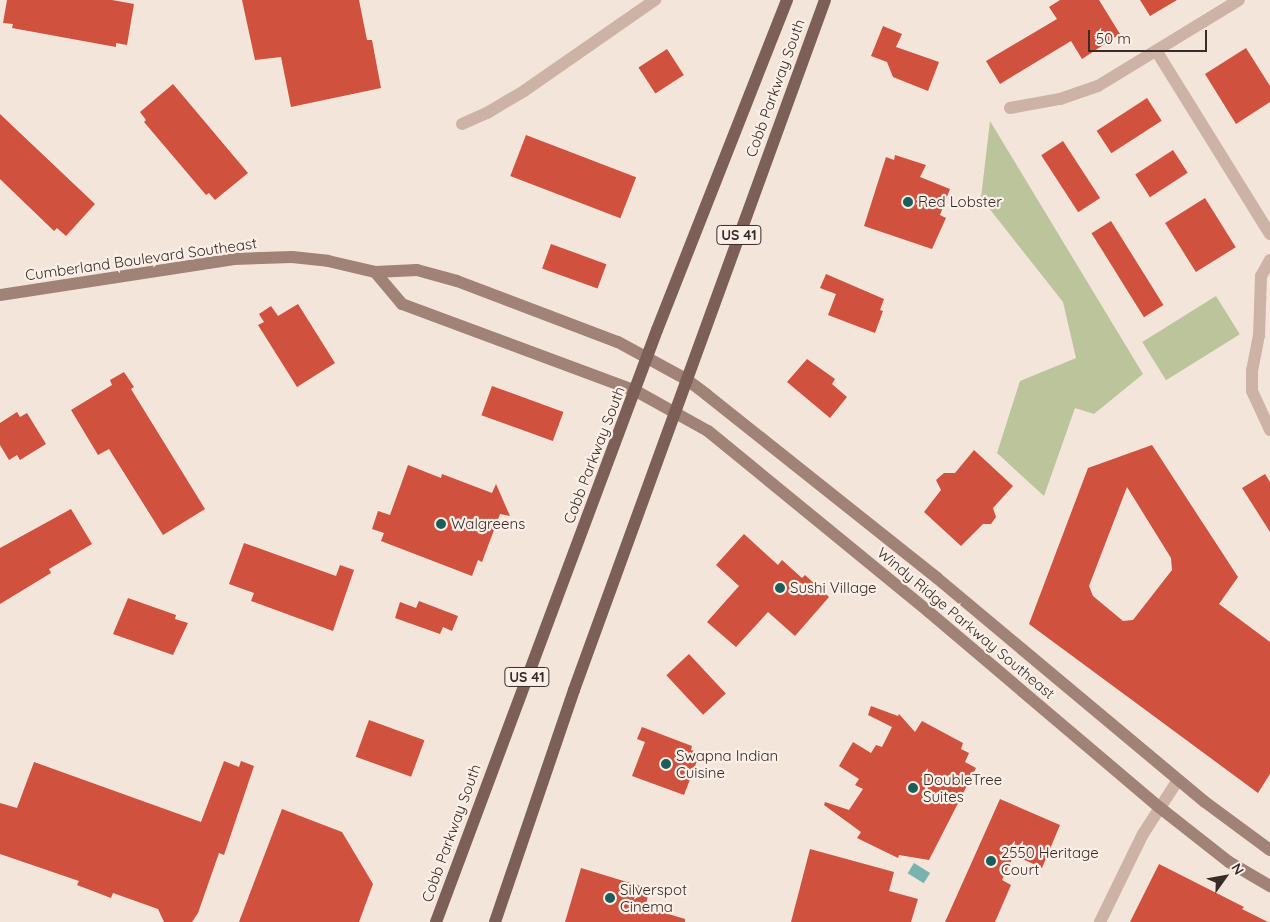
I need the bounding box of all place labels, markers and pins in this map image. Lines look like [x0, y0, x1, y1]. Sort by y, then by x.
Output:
place label: Red Lobster [918, 193, 1002, 211]
marker: Red Lobster [902, 196, 914, 208]
place label: Walgreens [451, 515, 525, 533]
marker: Walgreens [435, 518, 447, 530]
place label: Sushi Village [790, 579, 877, 597]
marker: Sushi Village [774, 582, 786, 594]
place label: Swapna Indian Cuisine [676, 746, 778, 781]
marker: Swapna Indian Cuisine [660, 758, 672, 770]
place label: DoubleTree Suites [923, 770, 1002, 805]
marker: DoubleTree Suites [907, 782, 919, 794]
place label: 2550 Heritage Court [1001, 843, 1099, 878]
marker: 2550 Heritage Court [985, 855, 997, 867]
place label: Silverspot Cinema [620, 880, 687, 915]
marker: Silverspot Cinema [604, 892, 616, 904]

